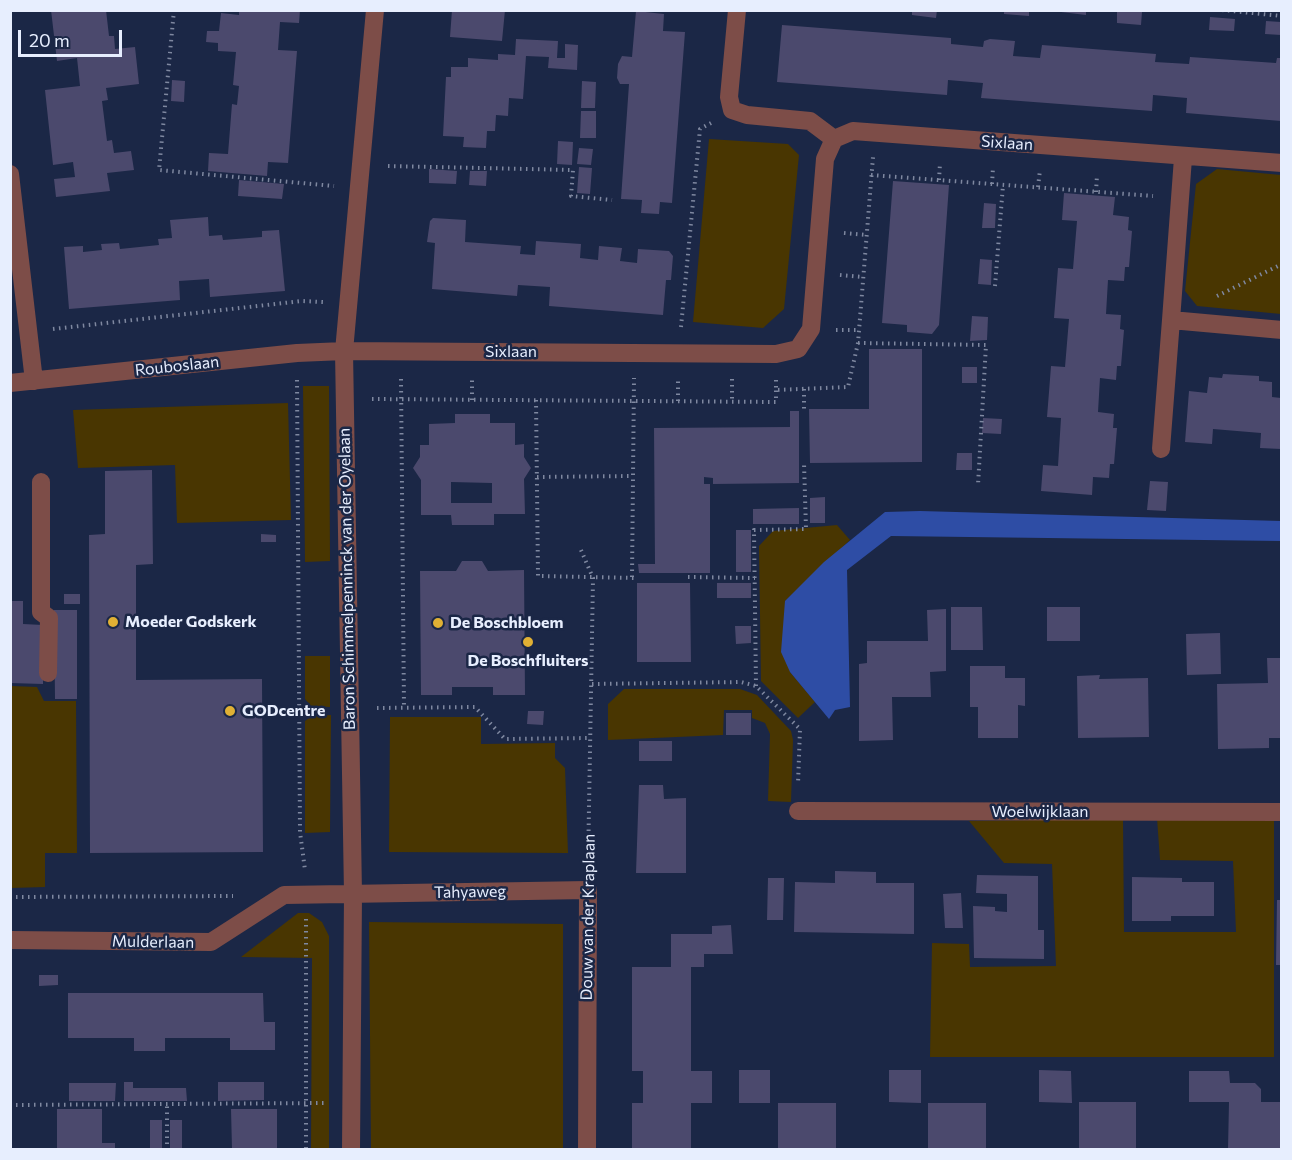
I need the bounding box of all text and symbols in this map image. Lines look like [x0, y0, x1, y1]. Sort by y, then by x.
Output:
scale bar [21, 18, 124, 56]
text: 20 m [29, 29, 70, 51]
street label: Sixlaan [980, 132, 1034, 154]
street label: Sixlaan [485, 342, 537, 362]
street label: Rouboslaan [134, 352, 220, 380]
street label: Baron Schimmelpenninck van der Oyelaan [335, 428, 359, 730]
place label: Moeder Godskerk [125, 612, 257, 632]
place label: De Boschbloem [450, 613, 563, 633]
marker: Moeder Godskerk [106, 615, 120, 629]
marker: De Boschbloem [431, 616, 445, 630]
marker: De Boschfluiters [521, 635, 535, 649]
place label: De Boschfluiters [467, 651, 589, 671]
place label: GODcentre [242, 701, 325, 721]
marker: GODcentre [223, 704, 237, 718]
street label: Woelwijklaan [992, 802, 1088, 822]
street label: Douw van der Kraplaan [577, 833, 599, 1001]
street label: Tahyaweg [434, 882, 506, 902]
street label: Mulderlaan [112, 932, 194, 952]

